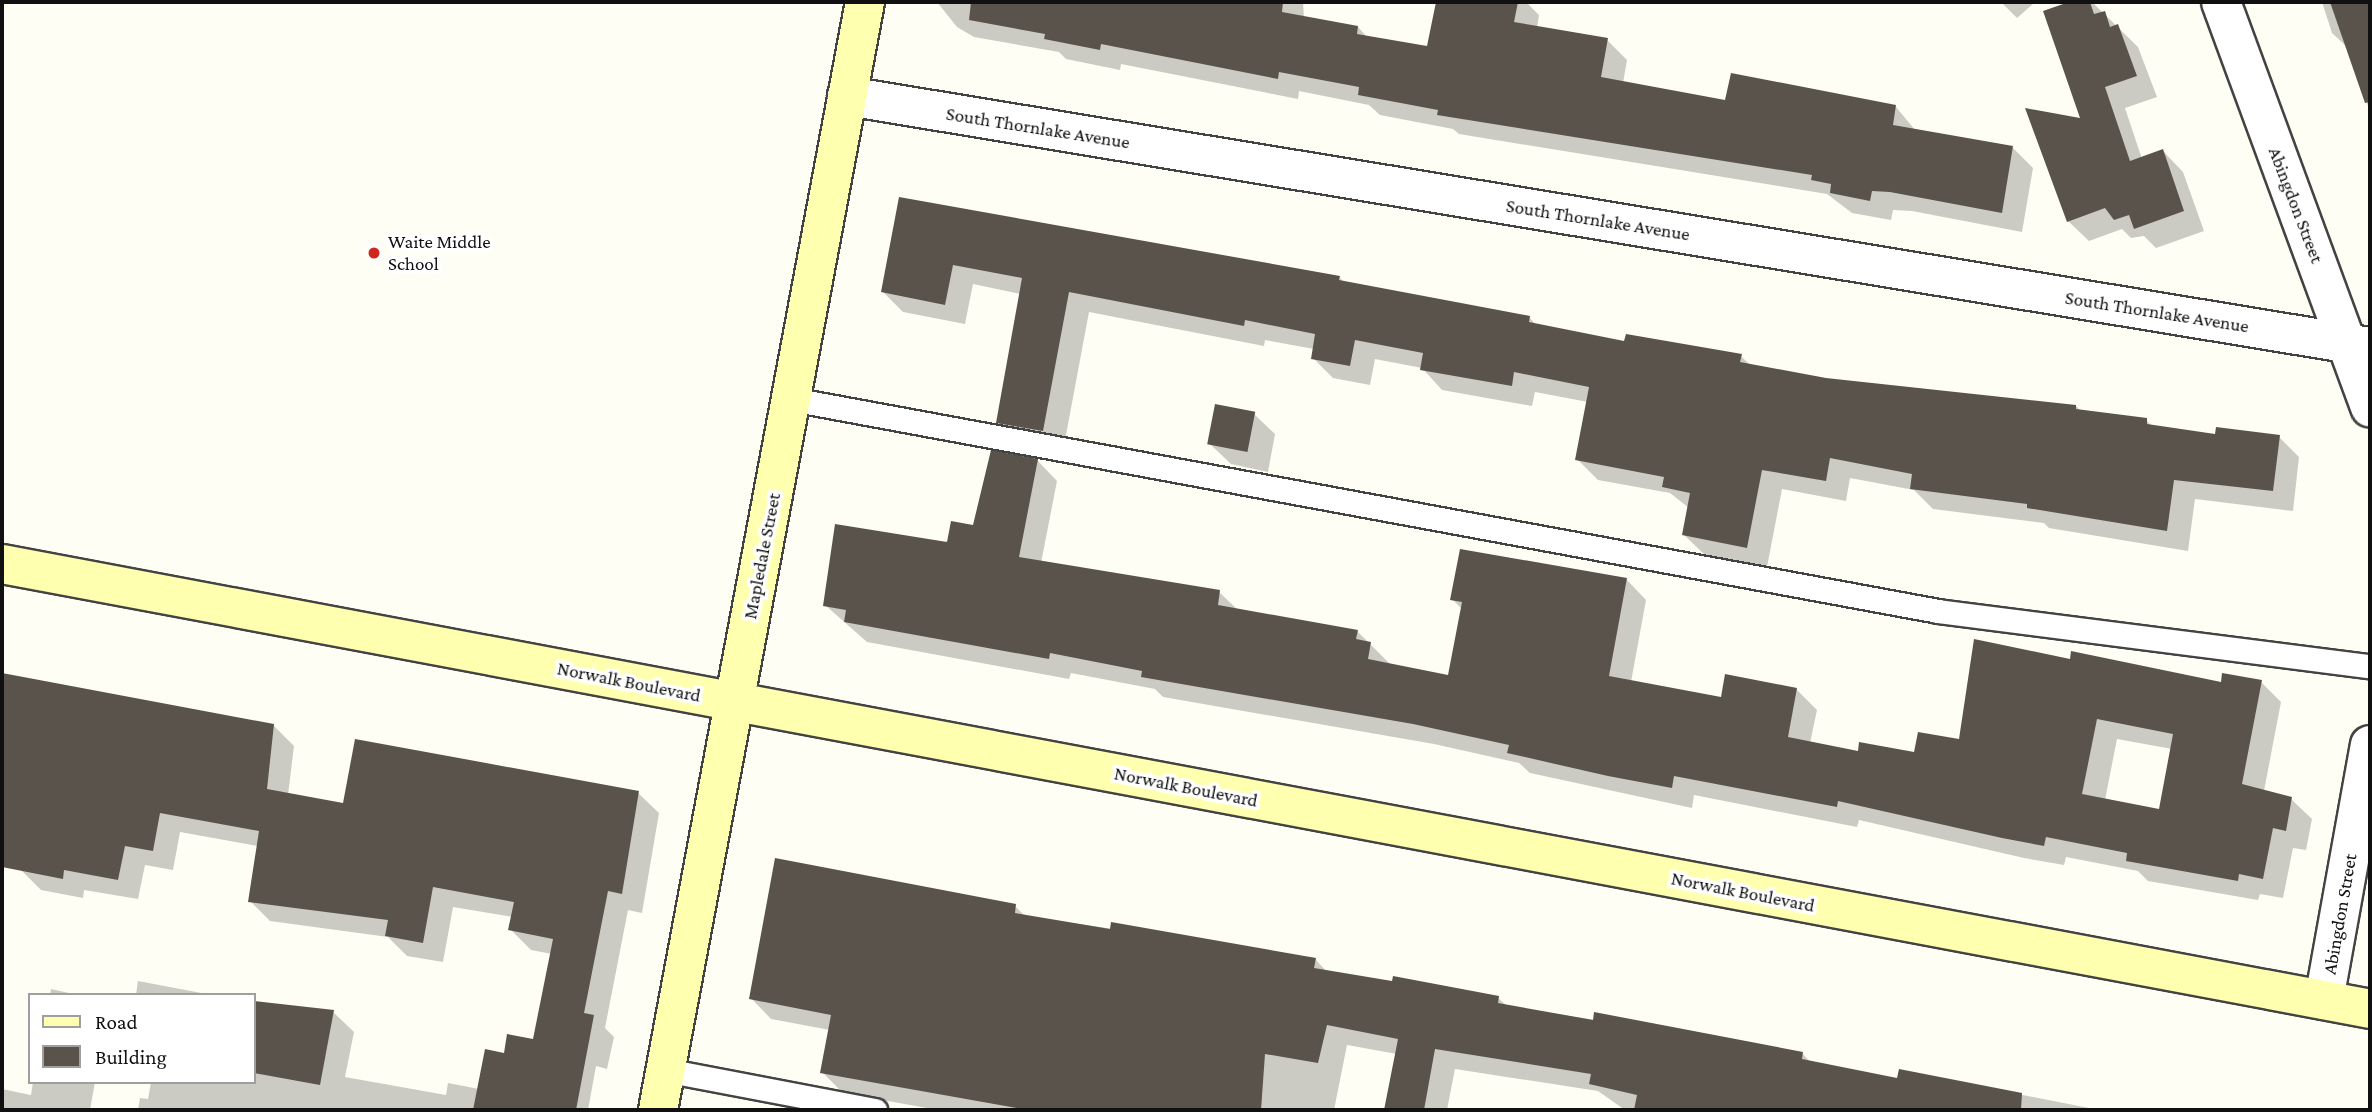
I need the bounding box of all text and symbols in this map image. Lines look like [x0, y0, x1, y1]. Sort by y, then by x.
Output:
street label: South Thornlake Avenue [944, 102, 1132, 154]
street label: Abingdon Street [2263, 144, 2329, 266]
street label: South Thornlake Avenue [1504, 194, 1692, 246]
place label: Waite Middle School [388, 231, 491, 275]
marker: Waite Middle School [366, 245, 382, 261]
street label: South Thornlake Avenue [2063, 286, 2251, 338]
street label: Mapledale Street [739, 491, 785, 621]
street label: Norwalk Boulevard [555, 657, 703, 707]
street label: Norwalk Boulevard [1112, 762, 1260, 812]
street label: Abingdon Street [2318, 852, 2362, 976]
street label: Norwalk Boulevard [1669, 867, 1817, 917]
legend [28, 993, 256, 1084]
text: Road [95, 1010, 138, 1034]
text: Building [95, 1045, 167, 1069]

